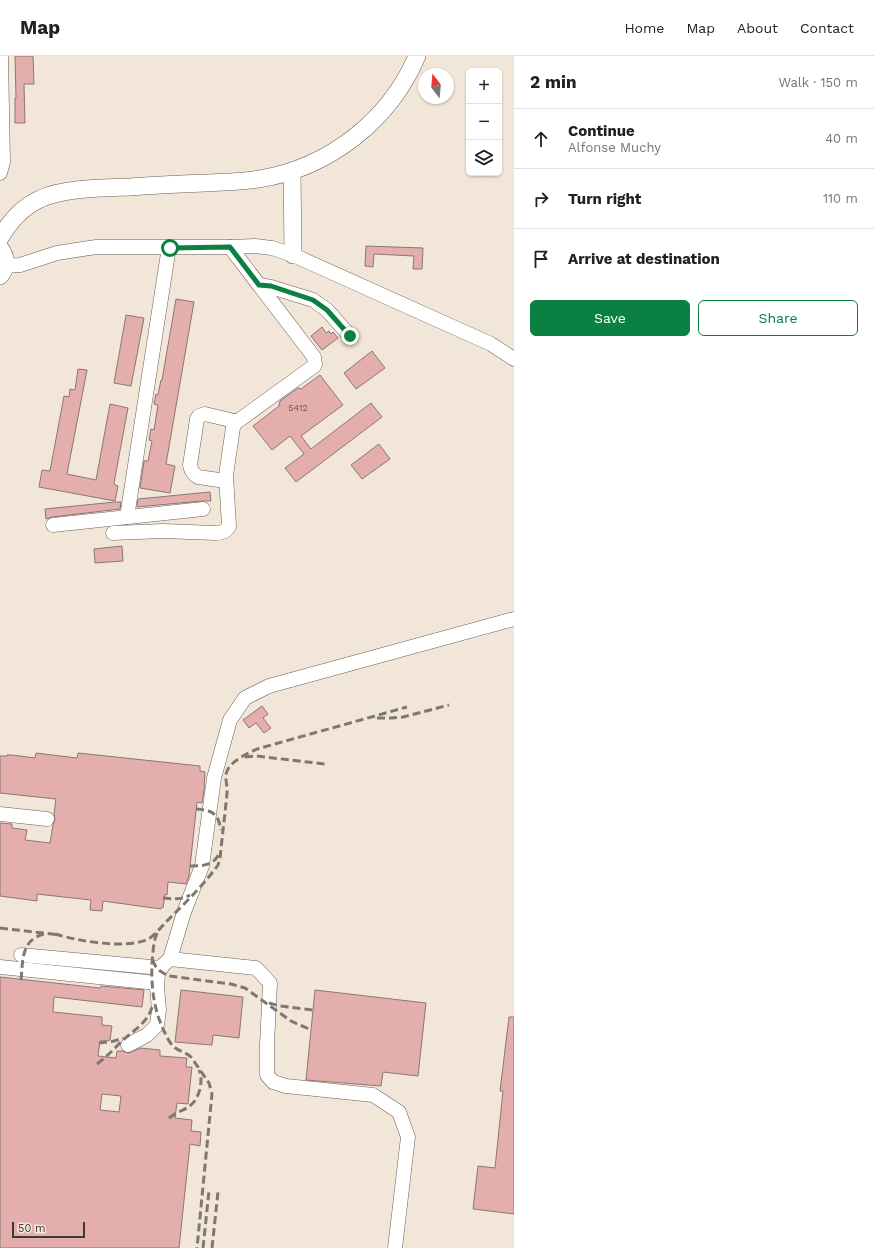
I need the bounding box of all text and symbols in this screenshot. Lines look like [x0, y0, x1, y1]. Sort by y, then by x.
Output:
text: Map [20, 16, 60, 39]
text: Home [624, 20, 664, 36]
text: Map [686, 20, 715, 36]
text: About [737, 20, 778, 36]
text: Contact [800, 20, 854, 36]
north arrow [418, 68, 454, 104]
map controls [466, 68, 502, 176]
button: + [466, 68, 502, 104]
text: 2 min [530, 72, 576, 92]
text: Walk · 150 m [779, 75, 858, 90]
button: − [466, 104, 502, 140]
text: Continue [568, 122, 635, 140]
icon: ahead [530, 128, 552, 150]
text: 40 m [825, 131, 858, 146]
button: layers [466, 140, 502, 176]
text: Alfonse Muchy [568, 140, 661, 155]
icon: right [530, 188, 552, 210]
text: Turn right [568, 190, 641, 208]
text: 110 m [823, 191, 858, 206]
route start [161, 239, 179, 257]
icon: arrive [530, 248, 552, 270]
text: Arrive at destination [568, 250, 720, 268]
button: Save [530, 300, 690, 336]
button: Share [698, 300, 858, 336]
route end [341, 327, 359, 345]
house number: 5412 [288, 403, 308, 413]
scale bar [12, 1220, 85, 1239]
text: 50 m [18, 1222, 45, 1235]

